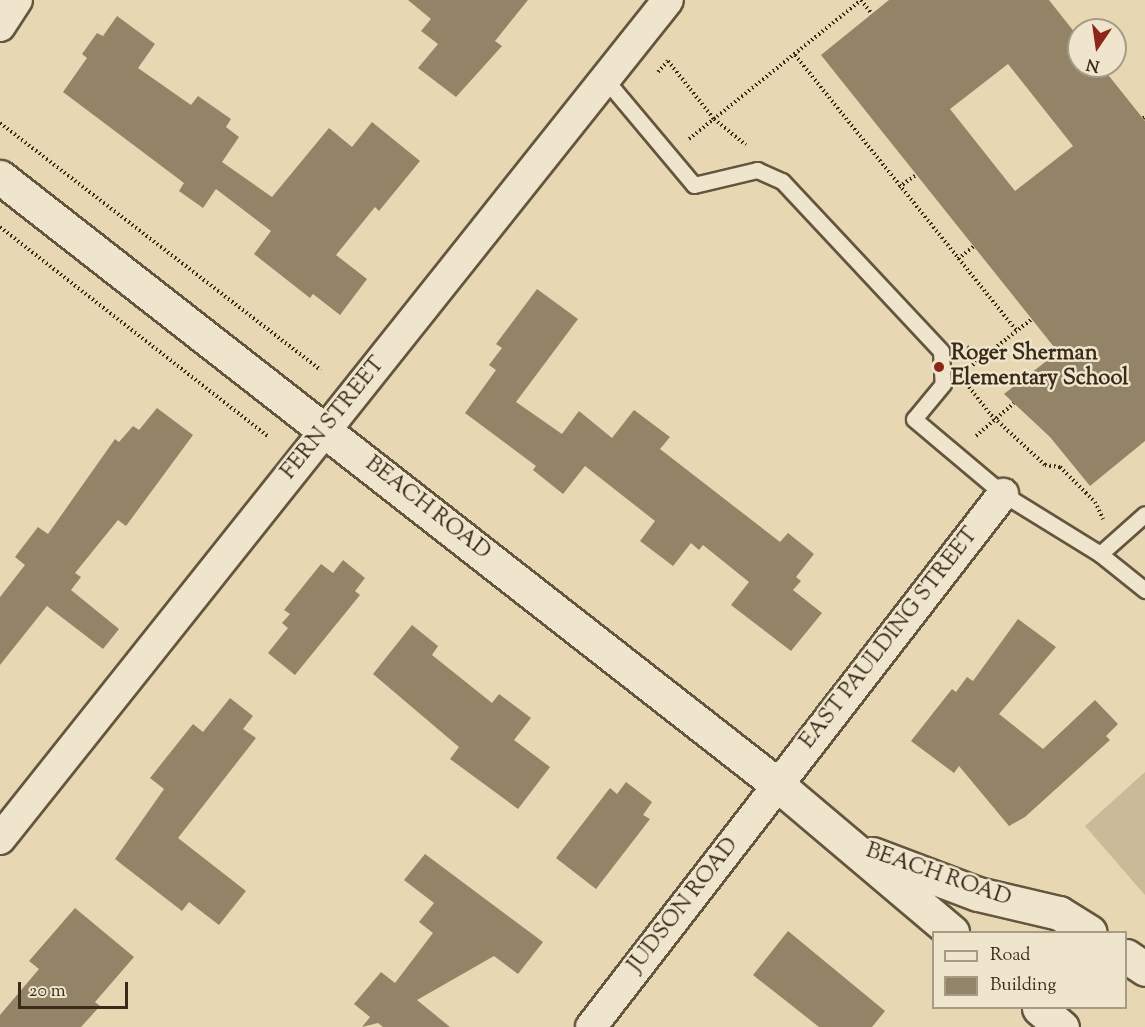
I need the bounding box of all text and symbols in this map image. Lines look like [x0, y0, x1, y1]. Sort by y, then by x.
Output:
north arrow [1067, 18, 1127, 78]
text: N [1084, 51, 1102, 77]
place label: Roger Sherman Elementary School [951, 341, 1128, 392]
street label: FERN STREET [277, 352, 391, 486]
marker: Roger Sherman Elementary School [932, 360, 946, 374]
street label: BEACH ROAD [359, 452, 495, 566]
street label: EAST PAULDING STREET [795, 523, 985, 755]
street label: JUDSON ROAD [623, 833, 745, 979]
street label: BEACH ROAD [862, 839, 1014, 913]
legend [932, 931, 1127, 1009]
text: Road [990, 943, 1030, 969]
scale bar [21, 970, 130, 1008]
text: Building [990, 973, 1056, 999]
text: 20 m [29, 979, 66, 1005]

